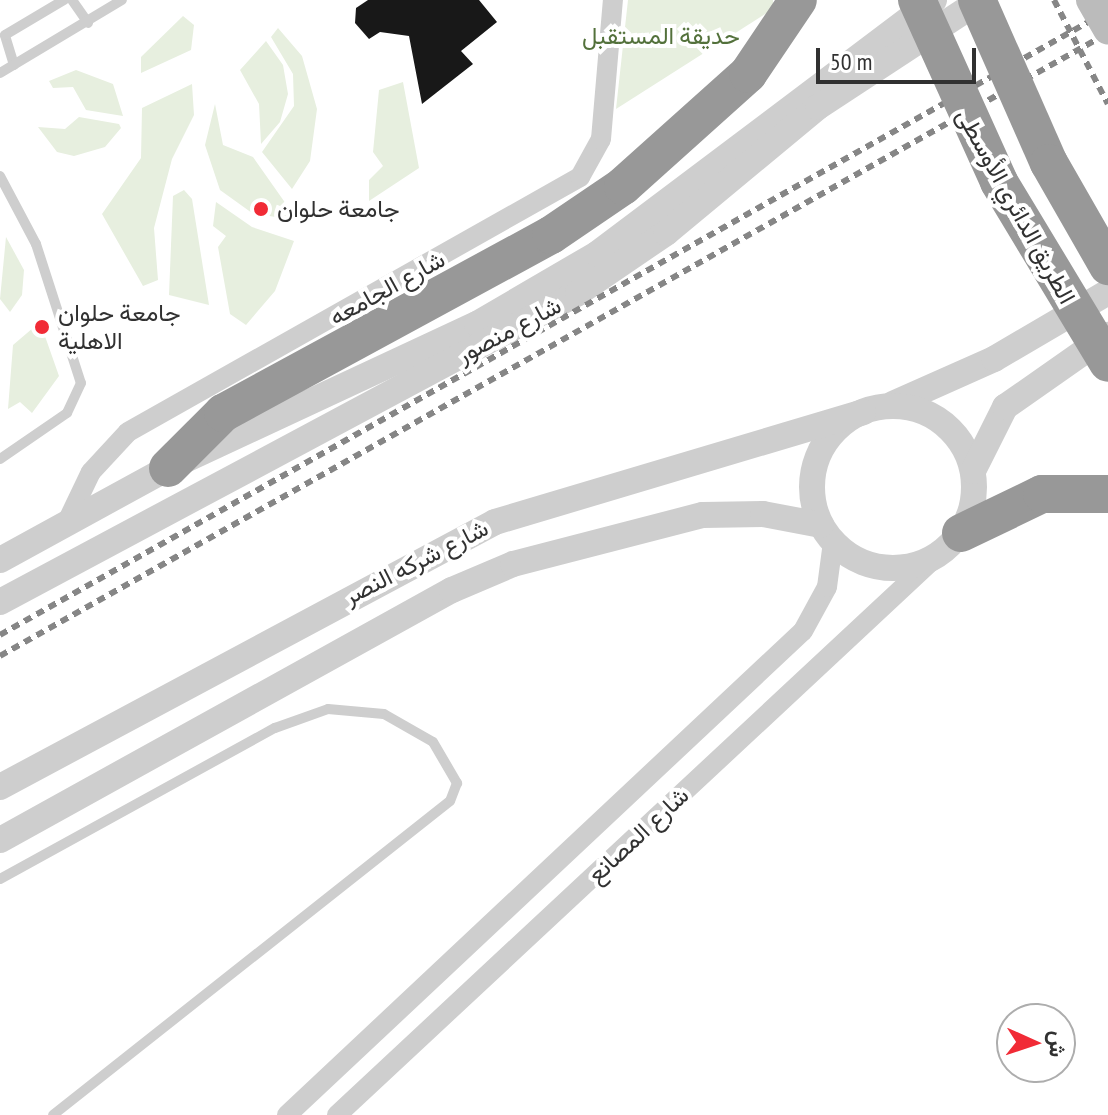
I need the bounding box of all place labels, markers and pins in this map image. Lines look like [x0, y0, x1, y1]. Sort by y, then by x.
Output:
place label: جامعة حلوان [277, 195, 400, 223]
marker: جامعة حلوان [252, 200, 270, 218]
place label: جامعة حلوان الاهلية [58, 299, 181, 355]
marker: جامعة حلوان الاهلية [33, 318, 51, 336]

